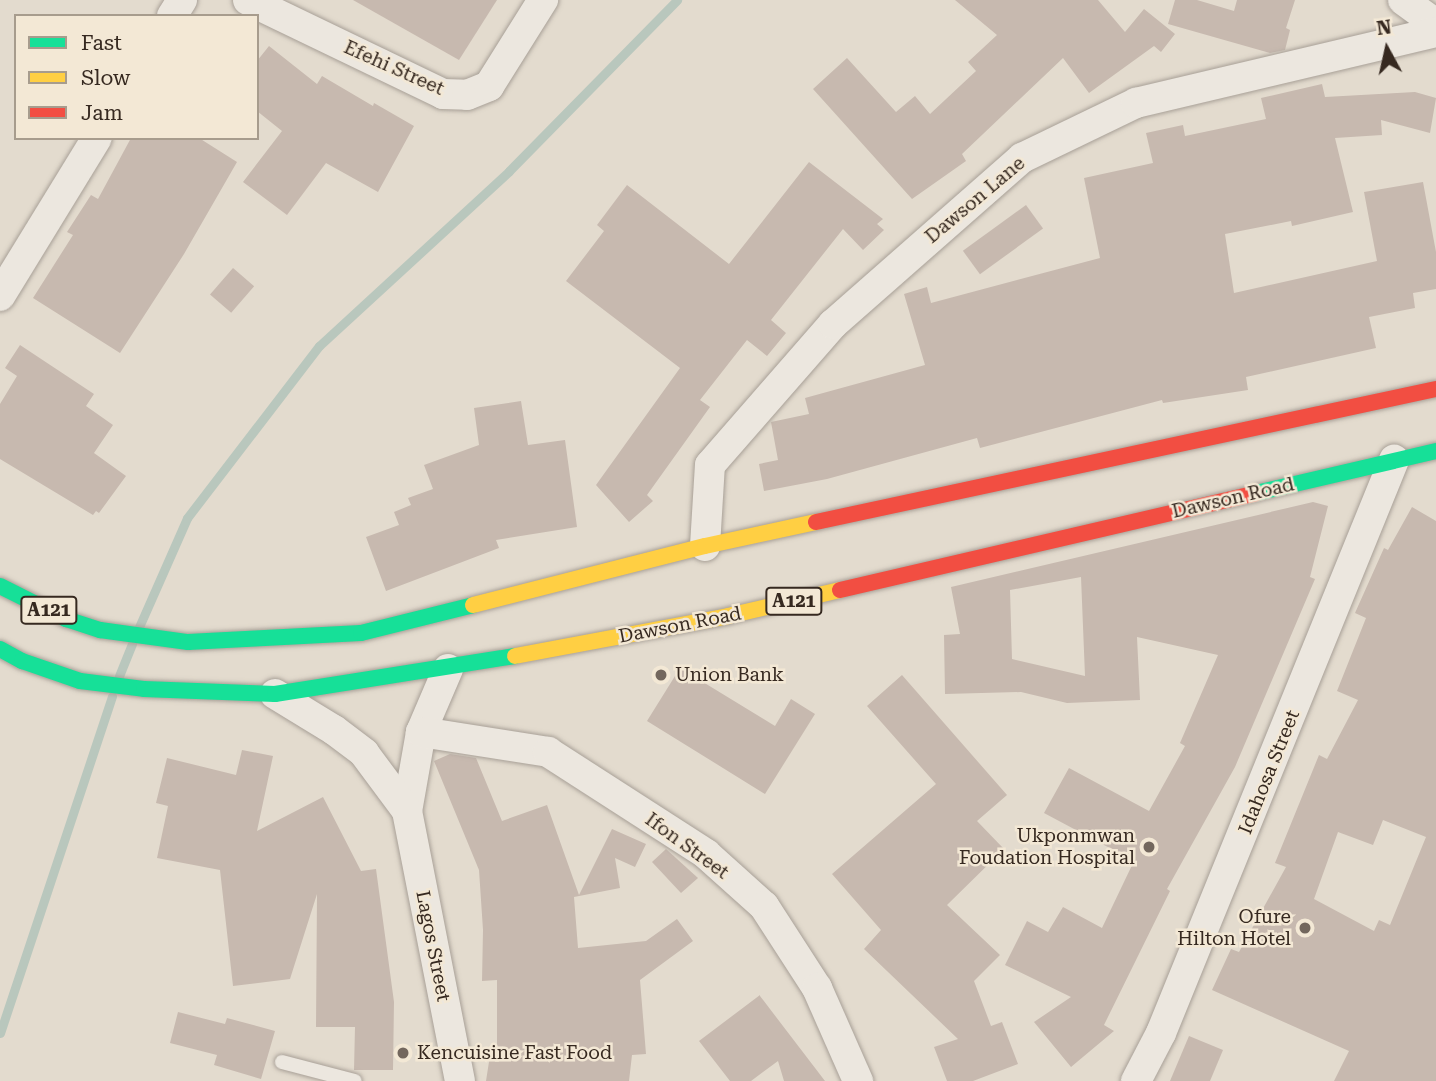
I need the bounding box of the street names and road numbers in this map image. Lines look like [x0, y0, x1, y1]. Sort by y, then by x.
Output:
street label: Efehi Street [340, 36, 448, 100]
street label: Dawson Lane [921, 152, 1029, 248]
street label: Dawson Road [1170, 473, 1296, 523]
road number: A121 [764, 586, 824, 616]
road number: A121 [19, 596, 79, 624]
street label: Dawson Road [617, 602, 743, 648]
street label: Idahosa Street [1234, 707, 1304, 837]
street label: Ifon Street [641, 808, 733, 884]
street label: Lagos Street [411, 889, 455, 1003]

